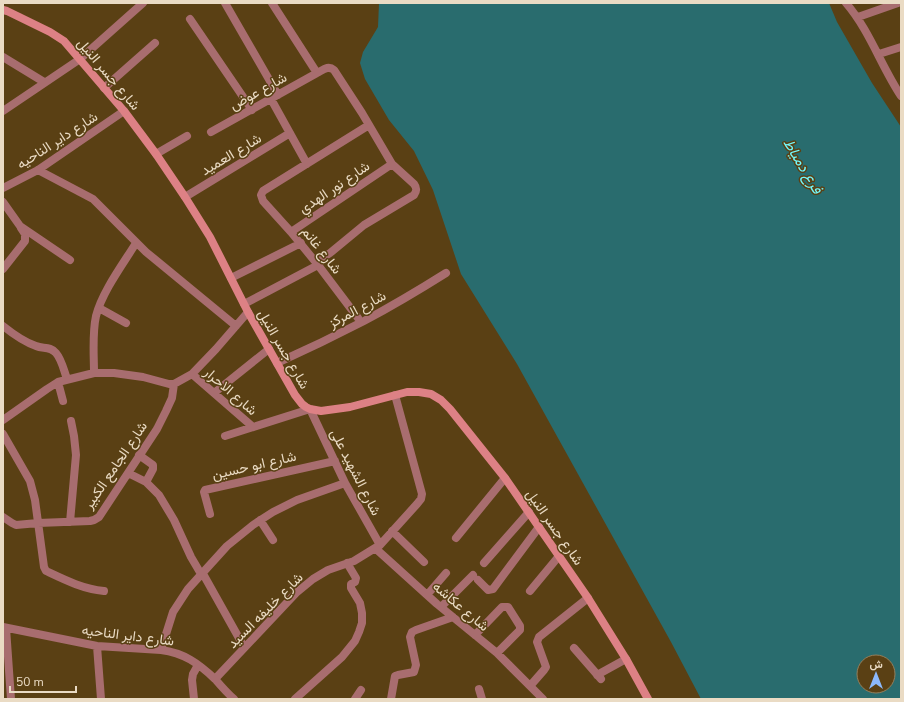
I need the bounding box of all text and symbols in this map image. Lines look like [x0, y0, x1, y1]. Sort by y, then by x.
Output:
street label: شارع جسر النيل [72, 34, 144, 115]
street label: شارع عوض [226, 68, 291, 116]
street label: شارع داير الناحيه [13, 107, 102, 175]
street label: شارع العميد [197, 129, 266, 181]
water label: فرع دمياط [778, 135, 828, 199]
street label: شارع نور الهدي [295, 157, 375, 220]
street label: شارع غانم [296, 223, 346, 279]
street label: شارع المركز [324, 286, 390, 334]
street label: شارع جسر النيل [252, 306, 314, 393]
street label: شارع الاحرار [199, 362, 261, 421]
street label: شارع الجامع الكبير [78, 418, 153, 514]
street label: شارع الشهيد على [325, 426, 386, 519]
street label: شارع ابو حسين [210, 447, 298, 485]
street label: شارع جسر النيل [520, 485, 588, 570]
street label: شارع خليفه السيد [223, 568, 308, 653]
street label: شارع عكاشه [428, 577, 493, 636]
street label: شارع داير الناحيه [81, 620, 175, 652]
north arrow [856, 654, 896, 694]
text: ش [869, 657, 883, 672]
scale bar [10, 668, 76, 694]
text: 50 m [16, 674, 44, 690]

